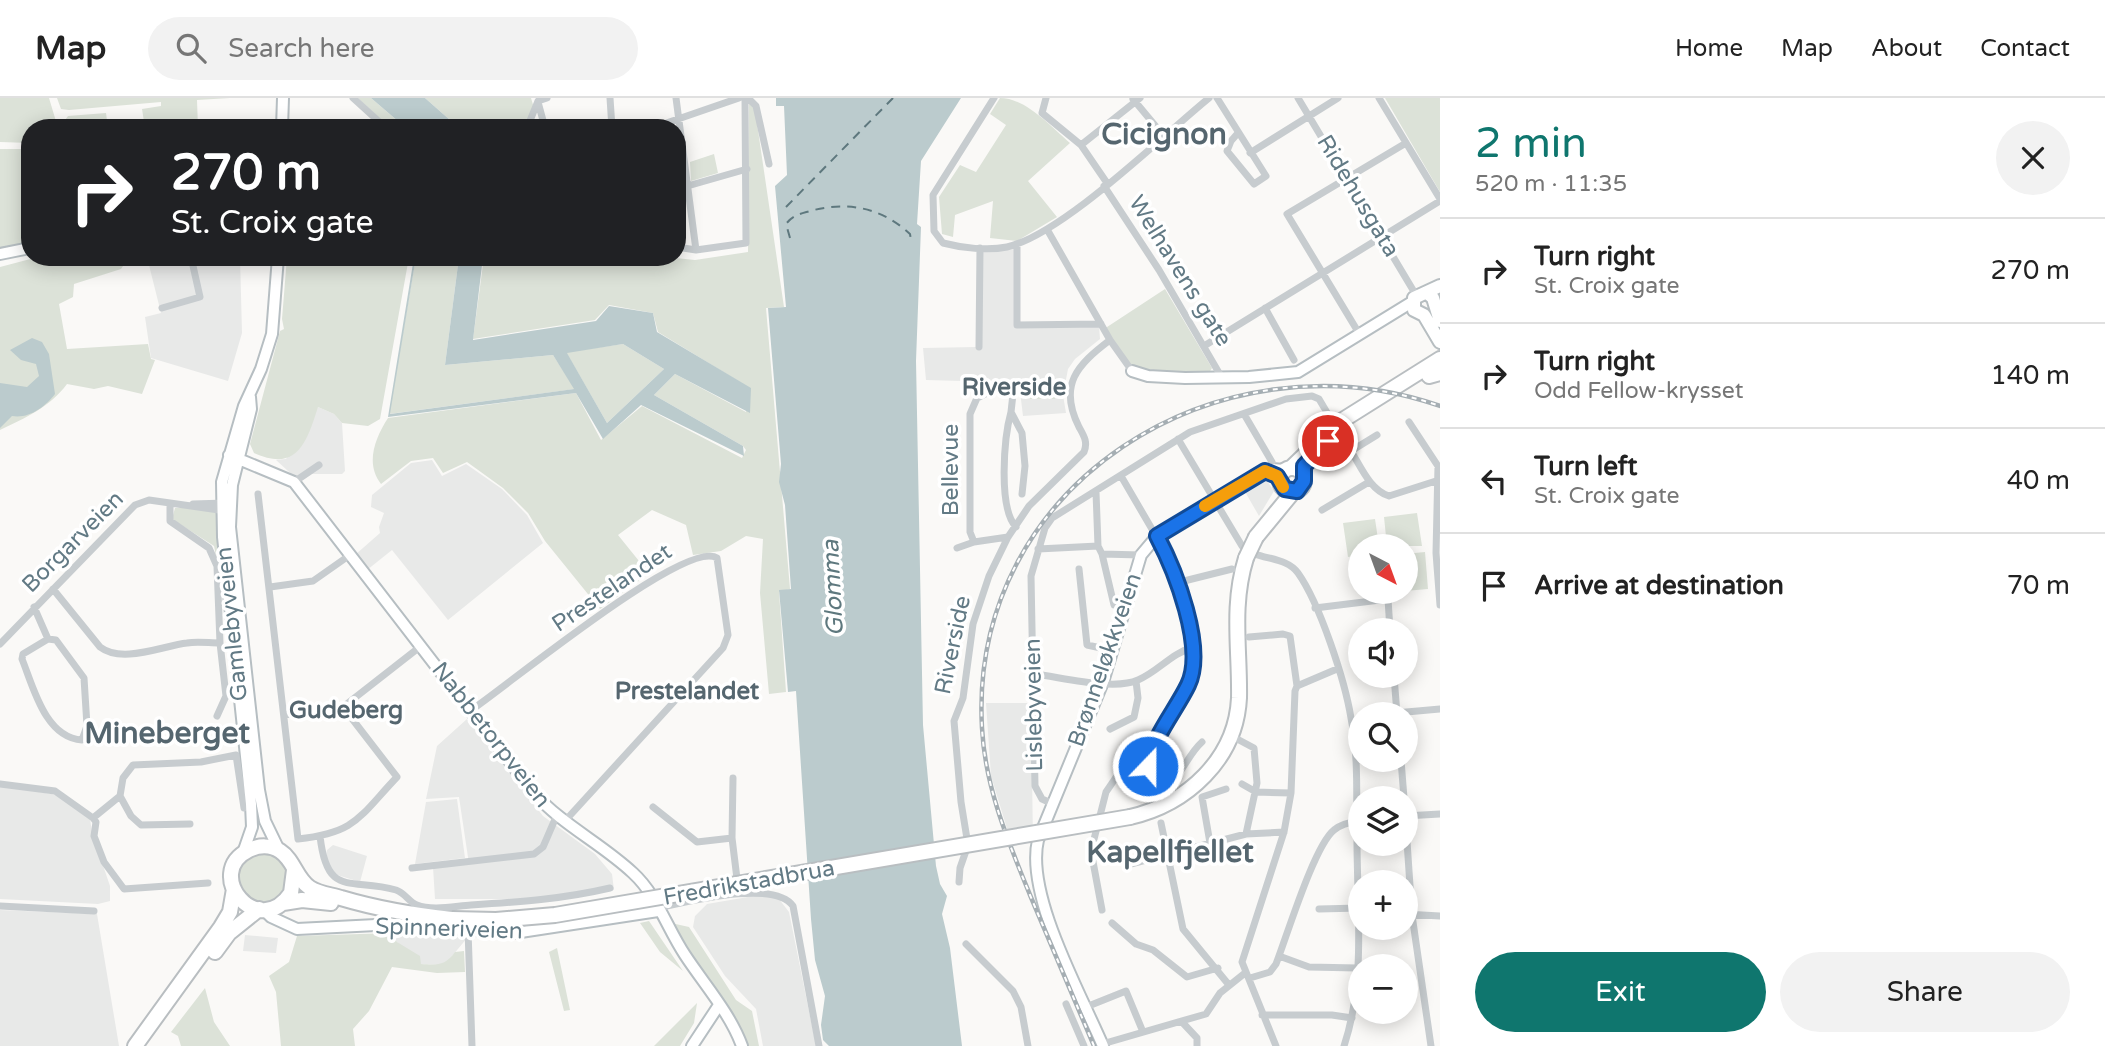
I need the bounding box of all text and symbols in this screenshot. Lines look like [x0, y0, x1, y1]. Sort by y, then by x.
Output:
search box [148, 17, 638, 80]
text: Map [35, 29, 106, 68]
icon: search [172, 29, 210, 67]
text: Search here [228, 33, 374, 64]
text: Home [1675, 34, 1743, 63]
text: Map [1781, 34, 1833, 63]
text: About [1871, 34, 1942, 63]
text: Contact [1980, 34, 2070, 63]
district label: Cicignon [1101, 116, 1227, 153]
text: 2 min [1475, 118, 1587, 169]
button: close [1996, 121, 2070, 195]
street label: Ridehusgata [1311, 130, 1405, 262]
text: 270 m [171, 144, 321, 203]
icon: right [56, 147, 147, 238]
text: 520 m · 11:35 [1475, 170, 1627, 198]
street label: Welhavens gate [1122, 190, 1238, 352]
text: St. Croix gate [171, 204, 374, 242]
text: Turn right [1534, 241, 1655, 272]
icon: right [1475, 252, 1513, 290]
text: 270 m [1990, 255, 2070, 286]
text: St. Croix gate [1534, 272, 1680, 300]
text: Turn right [1534, 346, 1655, 377]
icon: right [1475, 357, 1513, 395]
text: 140 m [1990, 360, 2070, 391]
district label: Riverside [962, 373, 1067, 402]
text: Odd Fellow-krysset [1534, 377, 1744, 405]
pin [1298, 411, 1358, 471]
icon: arrive [1309, 422, 1347, 460]
street label: Bellevue [937, 424, 965, 516]
text: Turn left [1534, 451, 1637, 482]
icon: left [1475, 462, 1513, 500]
text: 40 m [2007, 465, 2070, 496]
text: St. Croix gate [1534, 482, 1680, 510]
street label: Borgarveien [16, 485, 130, 599]
north arrow [1348, 534, 1418, 604]
map controls [1348, 534, 1418, 1024]
street label: Prestelandet [547, 538, 677, 638]
water label: Glomma [816, 539, 850, 637]
street label: Gamlebyveien [210, 546, 254, 702]
icon: arrive [1475, 567, 1513, 605]
street label: Brønneløkkveien [1062, 569, 1148, 751]
text: Arrive at destination [1534, 570, 1784, 601]
text: 70 m [2007, 570, 2070, 601]
street label: Riverside [929, 593, 977, 697]
button: sound [1348, 618, 1418, 688]
street label: Lislebyveien [1019, 638, 1049, 772]
street label: Nabbetorpveien [425, 657, 557, 813]
district label: Prestelandet [615, 677, 760, 706]
district label: Gudeberg [289, 696, 403, 725]
button: search [1348, 702, 1418, 772]
district label: Mineberget [84, 715, 250, 752]
position arrow [1111, 729, 1185, 803]
button: layers [1348, 786, 1418, 856]
district label: Kapellfjellet [1086, 834, 1254, 871]
street label: Fredrikstadbrua [661, 854, 837, 912]
button: + [1348, 870, 1418, 940]
street label: Spinneriveien [375, 912, 523, 946]
button: Exit [1475, 952, 1766, 1032]
button: Share [1780, 952, 2070, 1032]
button: − [1348, 954, 1418, 1024]

